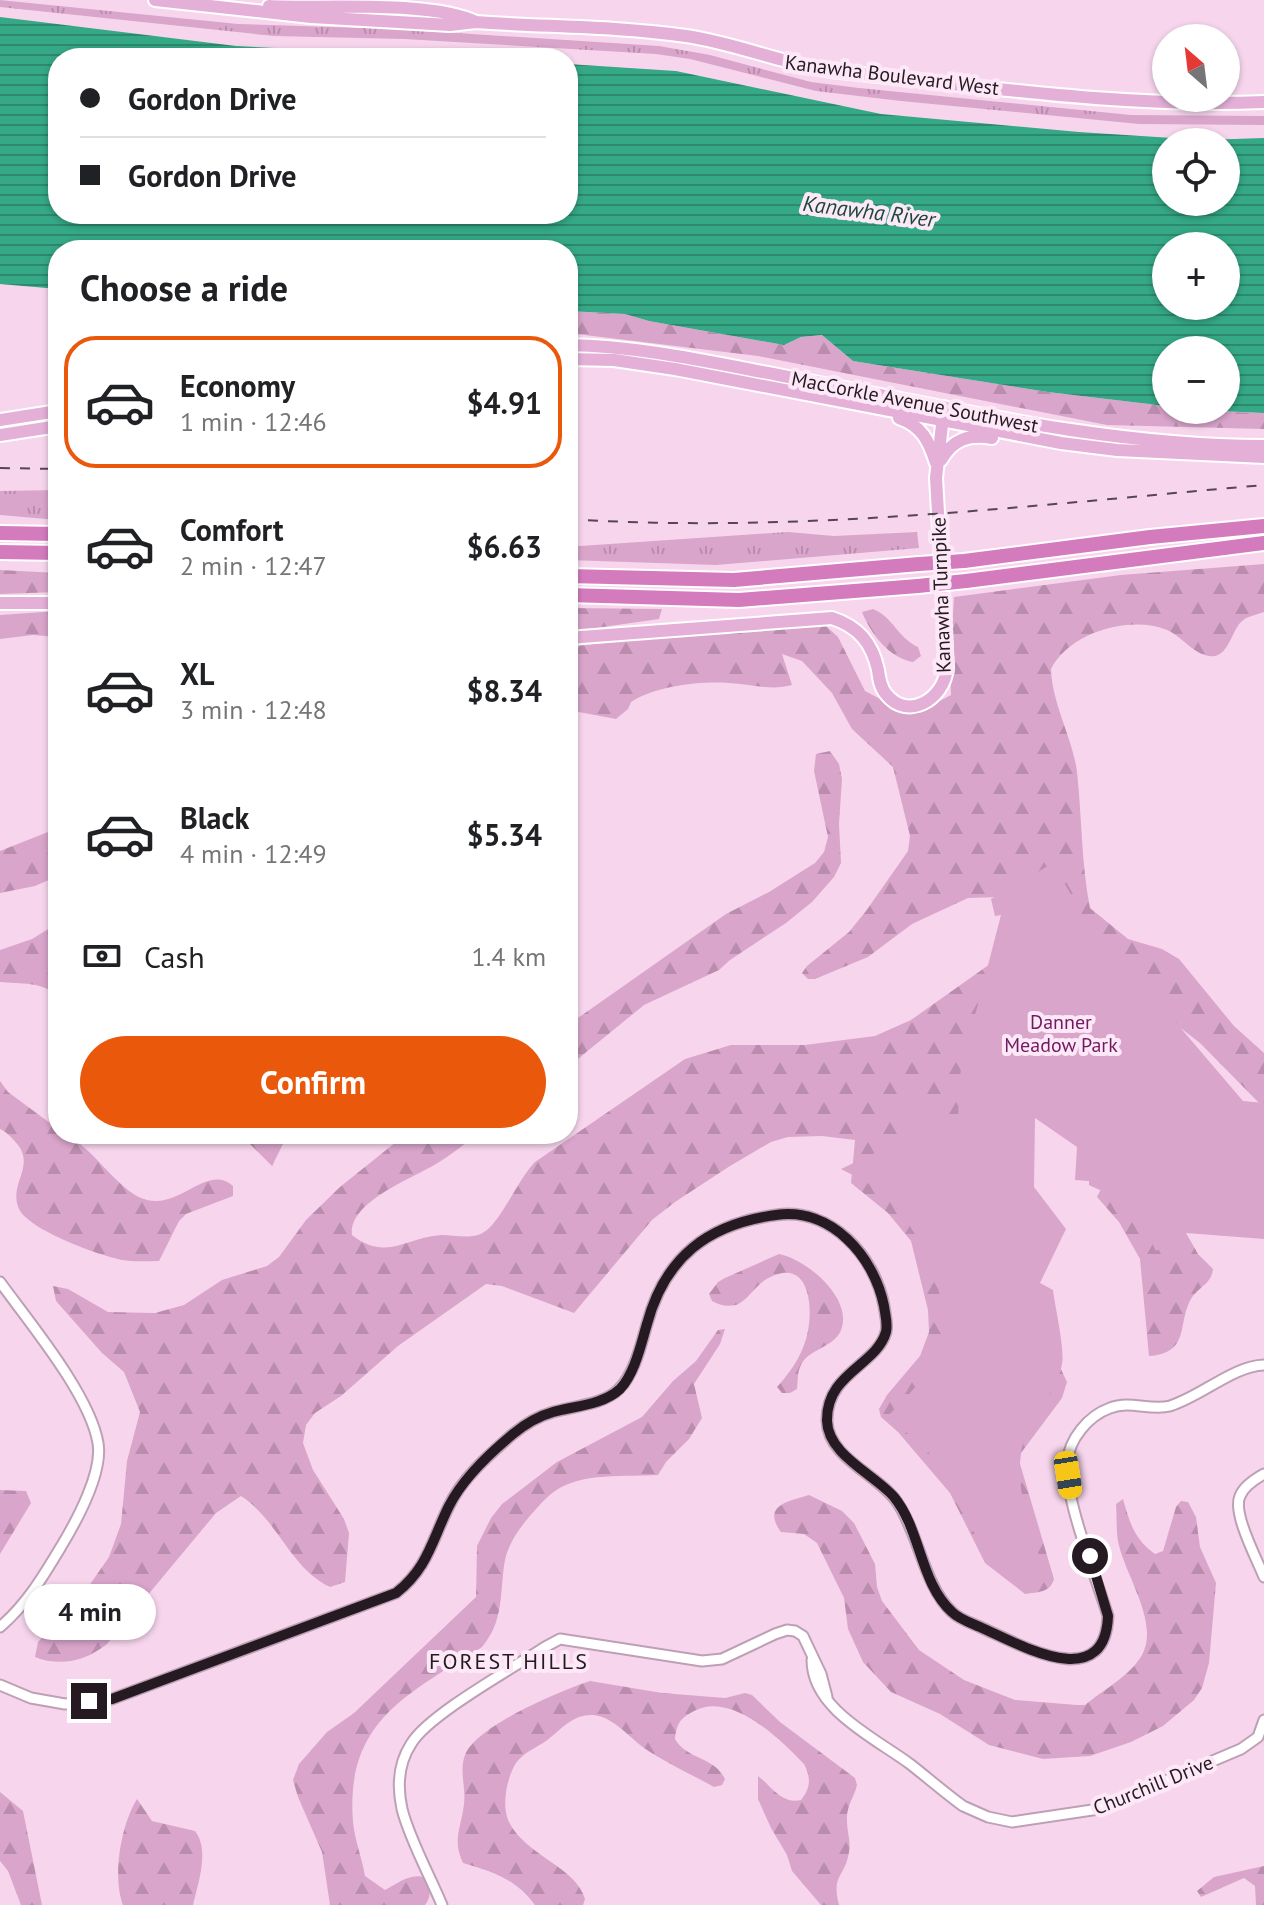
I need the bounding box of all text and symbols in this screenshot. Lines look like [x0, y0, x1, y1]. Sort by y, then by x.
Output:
north arrow [1152, 24, 1240, 112]
map controls [1152, 24, 1240, 424]
street label: Kanawha Boulevard West [784, 49, 1001, 101]
text: Gordon Drive [128, 79, 296, 118]
button: locate [1152, 128, 1240, 216]
text: Gordon Drive [128, 156, 296, 195]
water label: Kanawha River [801, 189, 938, 233]
button: + [1152, 232, 1240, 320]
text: Choose a ride [80, 264, 288, 311]
button: − [1152, 336, 1240, 424]
street label: MacCorkle Avenue Southwest [789, 365, 1041, 439]
icon: car [84, 366, 156, 438]
text: Economy [180, 366, 295, 405]
text: $4.91 [467, 383, 542, 422]
text: 1 min · 12:46 [180, 405, 327, 438]
icon: car [84, 510, 156, 582]
text: Comfort [180, 510, 283, 549]
street label: Kanawha Turnpike [925, 517, 957, 673]
text: $6.63 [467, 527, 542, 566]
text: 2 min · 12:47 [180, 549, 327, 582]
icon: car [84, 654, 156, 726]
text: XL [180, 654, 214, 693]
text: $8.34 [467, 671, 542, 710]
text: 3 min · 12:48 [180, 693, 327, 726]
icon: car [84, 798, 156, 870]
text: Black [180, 798, 249, 837]
text: $5.34 [467, 815, 542, 854]
text: 4 min · 12:49 [180, 837, 327, 870]
icon: cash [80, 934, 124, 978]
text: Cash [144, 937, 205, 976]
text: 1.4 km [472, 940, 546, 973]
park label: Danner Meadow Park [1004, 1009, 1118, 1058]
button: Confirm [80, 1036, 546, 1128]
car [1052, 1449, 1084, 1501]
route start [1072, 1538, 1108, 1574]
callout: 4 min [23, 1585, 155, 1641]
text: 4 min [58, 1595, 122, 1628]
district label: FOREST HILLS [429, 1647, 589, 1675]
route end [71, 1683, 107, 1719]
street label: Churchill Drive [1089, 1749, 1217, 1821]

